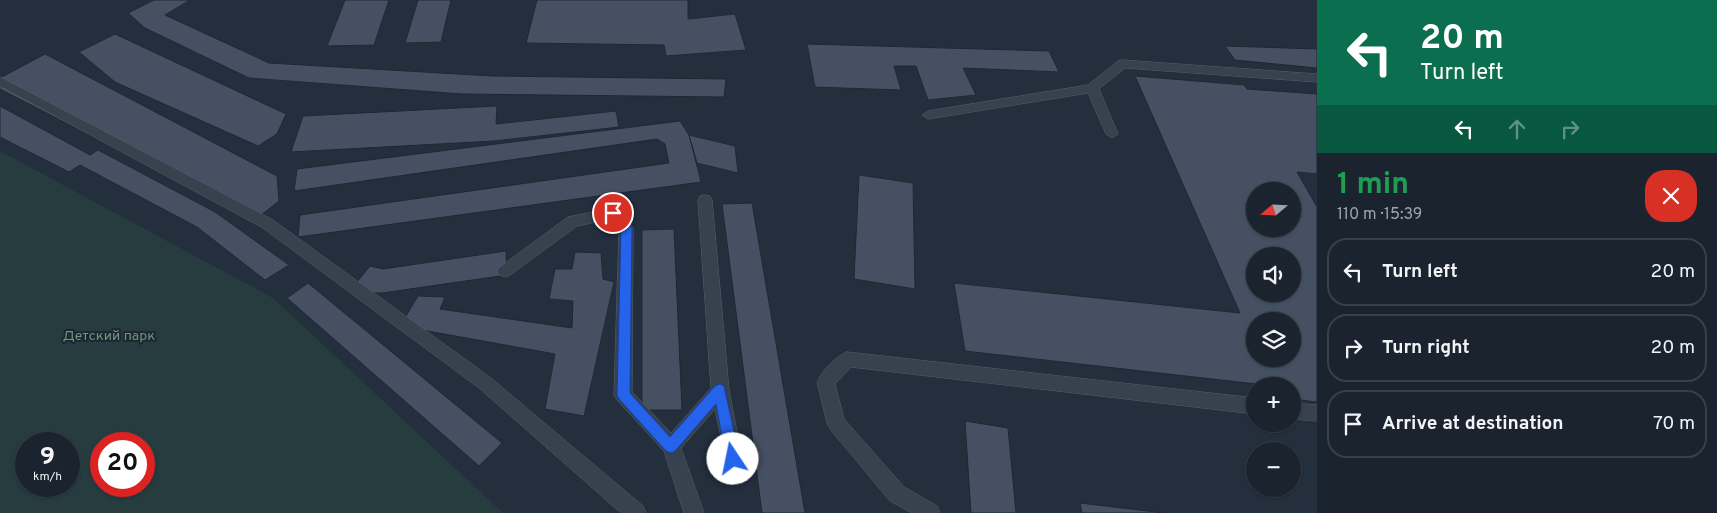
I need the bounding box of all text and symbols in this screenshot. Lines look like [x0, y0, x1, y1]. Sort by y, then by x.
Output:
text: 20 m [1420, 17, 1504, 61]
icon: left [1337, 20, 1402, 85]
text: Turn left [1420, 60, 1503, 87]
icon: left [1450, 115, 1478, 143]
icon: ahead [1503, 115, 1531, 143]
icon: right [1556, 115, 1584, 143]
text: 1 min [1337, 167, 1409, 204]
button: close [1645, 170, 1697, 222]
north arrow [1246, 182, 1301, 238]
map controls [1246, 182, 1301, 497]
pin [592, 192, 634, 234]
icon: arrive [599, 199, 627, 227]
text: 110 m · 15:39 [1337, 205, 1422, 225]
button: sound [1246, 247, 1301, 302]
icon: left [1339, 258, 1367, 286]
text: Turn left [1382, 260, 1458, 284]
text: 20 m [1651, 260, 1695, 284]
button: layers [1246, 312, 1301, 367]
park label: Детский парк [63, 328, 155, 345]
icon: right [1339, 334, 1367, 362]
text: Turn right [1382, 336, 1470, 360]
text: 20 m [1651, 336, 1695, 360]
button: + [1246, 377, 1301, 432]
icon: arrive [1339, 410, 1367, 438]
text: Arrive at destination [1382, 412, 1563, 436]
text: 70 m [1653, 412, 1695, 436]
speed limit sign: 20 [90, 432, 155, 497]
position arrow [706, 432, 758, 484]
text: 9 [40, 442, 55, 474]
button: − [1246, 442, 1301, 497]
text: km/h [33, 469, 62, 485]

